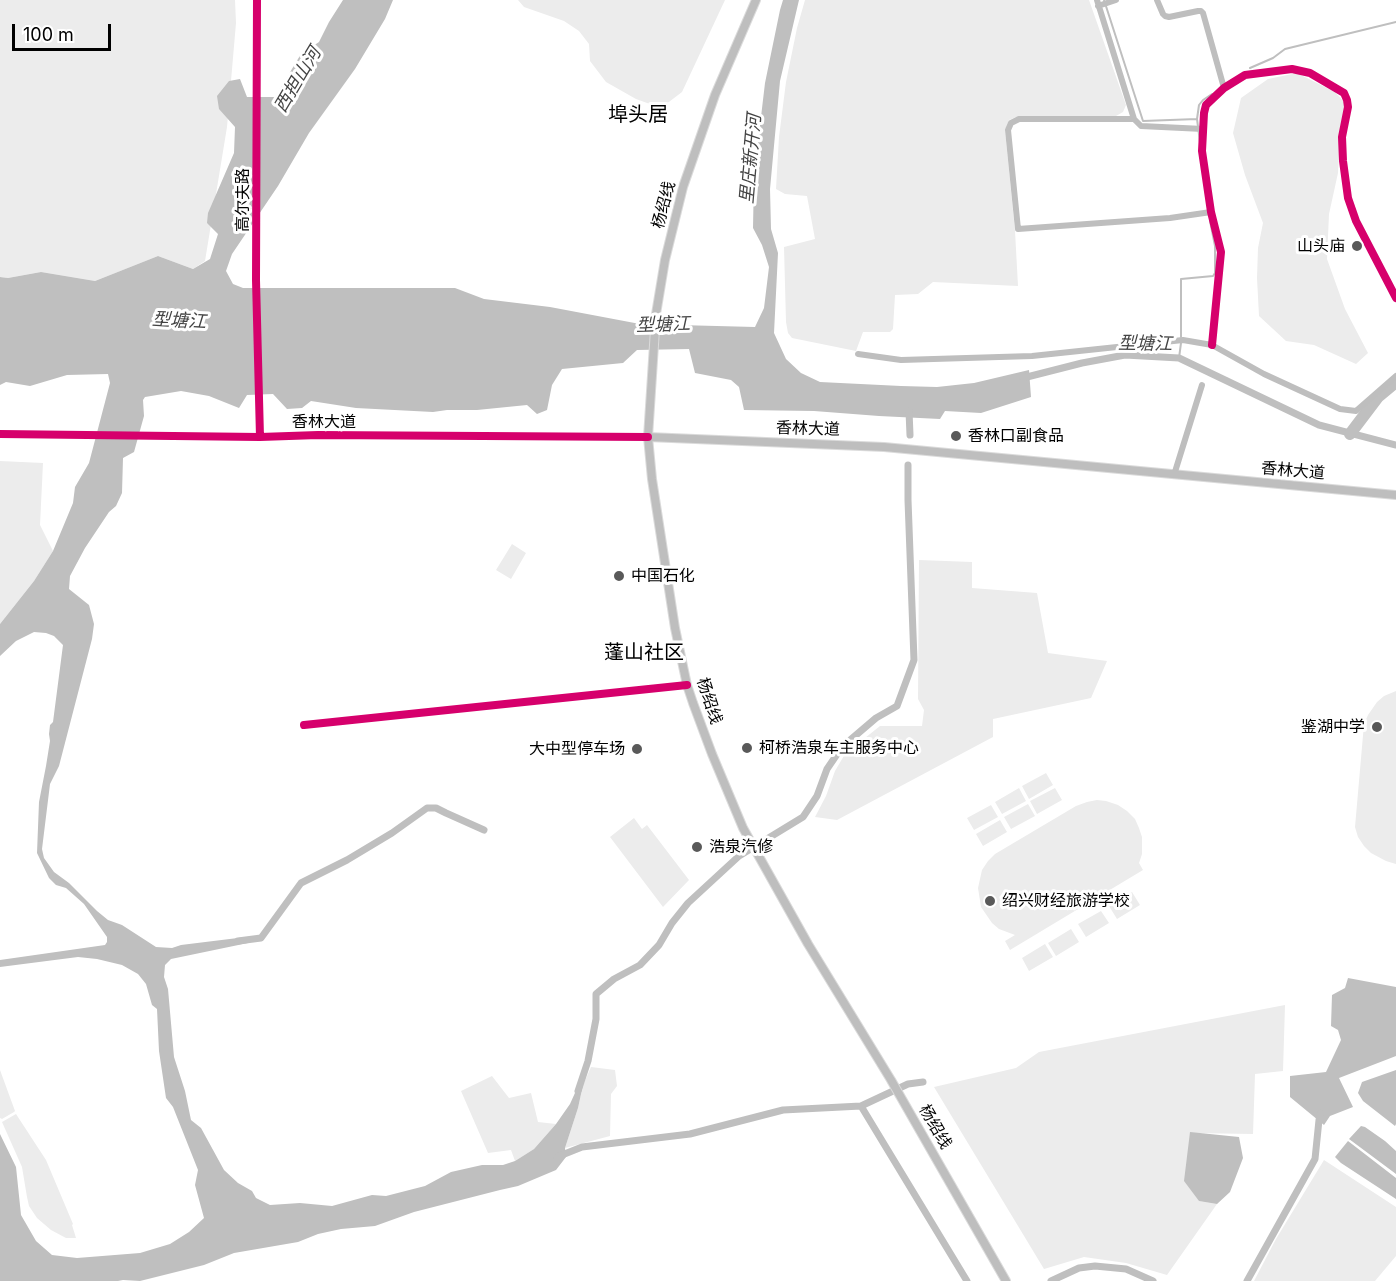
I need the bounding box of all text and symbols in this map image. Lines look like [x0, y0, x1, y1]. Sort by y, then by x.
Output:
scale bar [15, 12, 114, 50]
text: 100 m [23, 24, 74, 45]
water label: 西担山河 [270, 44, 326, 116]
district label: 埠头居 [608, 103, 668, 127]
water label: 里庄新开河 [736, 113, 766, 205]
street label: 高尔夫路 [233, 168, 253, 232]
street label: 杨绍线 [649, 179, 679, 231]
place label: 山头庙 [1297, 236, 1345, 256]
marker: 山头庙 [1350, 239, 1364, 253]
water label: 型塘江 [151, 309, 207, 333]
water label: 型塘江 [636, 313, 690, 337]
water label: 型塘江 [1118, 333, 1172, 355]
street label: 香林大道 [292, 412, 356, 432]
street label: 香林大道 [776, 418, 840, 440]
place label: 香林口副食品 [968, 426, 1064, 446]
marker: 香林口副食品 [949, 429, 963, 443]
street label: 香林大道 [1260, 459, 1326, 483]
place label: 中国石化 [631, 566, 695, 586]
marker: 中国石化 [612, 569, 626, 583]
district label: 蓬山社区 [604, 641, 684, 665]
street label: 杨绍线 [692, 675, 726, 727]
place label: 鉴湖中学 [1301, 717, 1365, 737]
marker: 鉴湖中学 [1370, 720, 1384, 734]
place label: 柯桥浩泉车主服务中心 [759, 738, 919, 758]
place label: 大中型停车场 [529, 739, 625, 759]
marker: 柯桥浩泉车主服务中心 [740, 741, 754, 755]
marker: 大中型停车场 [630, 742, 644, 756]
place label: 浩泉汽修 [709, 837, 773, 857]
marker: 浩泉汽修 [690, 840, 704, 854]
place label: 绍兴财经旅游学校 [1002, 891, 1130, 911]
marker: 绍兴财经旅游学校 [983, 894, 997, 908]
street label: 杨绍线 [915, 1101, 955, 1153]

